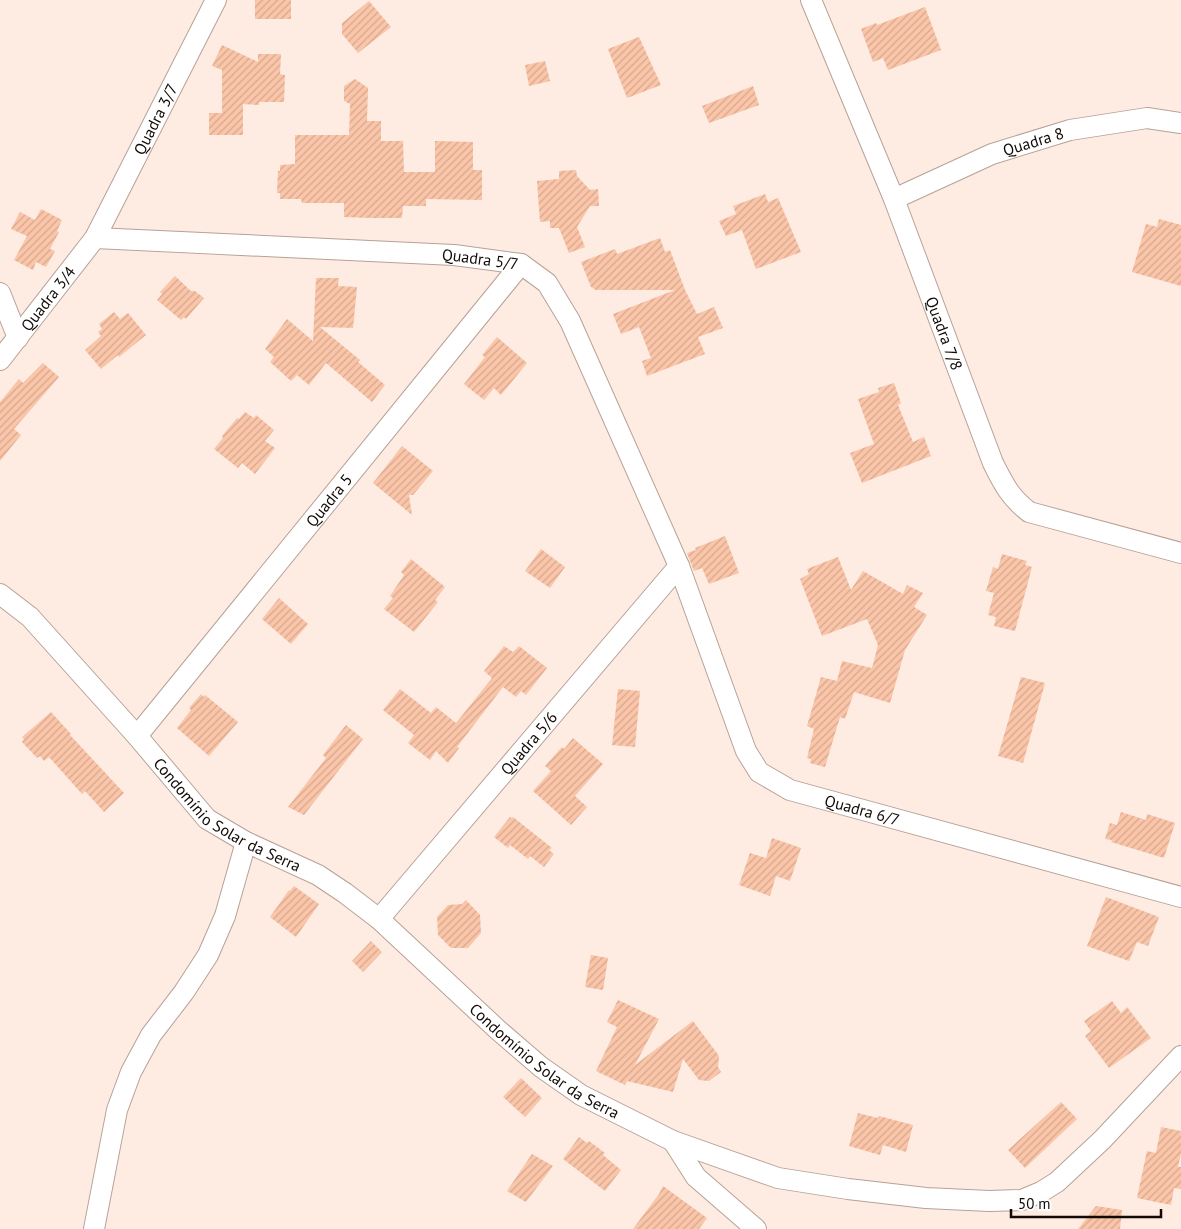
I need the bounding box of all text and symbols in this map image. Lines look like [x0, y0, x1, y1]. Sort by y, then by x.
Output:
street label: Quadra 3/7 [129, 80, 182, 158]
street label: Quadra 8 [1000, 123, 1066, 160]
street label: Quadra 5/7 [442, 244, 520, 274]
street label: Quadra 3/4 [16, 262, 80, 335]
street label: Quadra 7/8 [921, 294, 967, 373]
street label: Quadra 5 [301, 470, 356, 531]
street label: Quadra 5/6 [496, 707, 561, 779]
street label: Condomínio Solar da Serra [149, 753, 304, 876]
street label: Quadra 6/7 [823, 790, 902, 830]
street label: Condomínio Solar da Serra [466, 999, 623, 1123]
scale bar [1011, 1186, 1161, 1218]
text: 50 m [1018, 1194, 1051, 1213]

